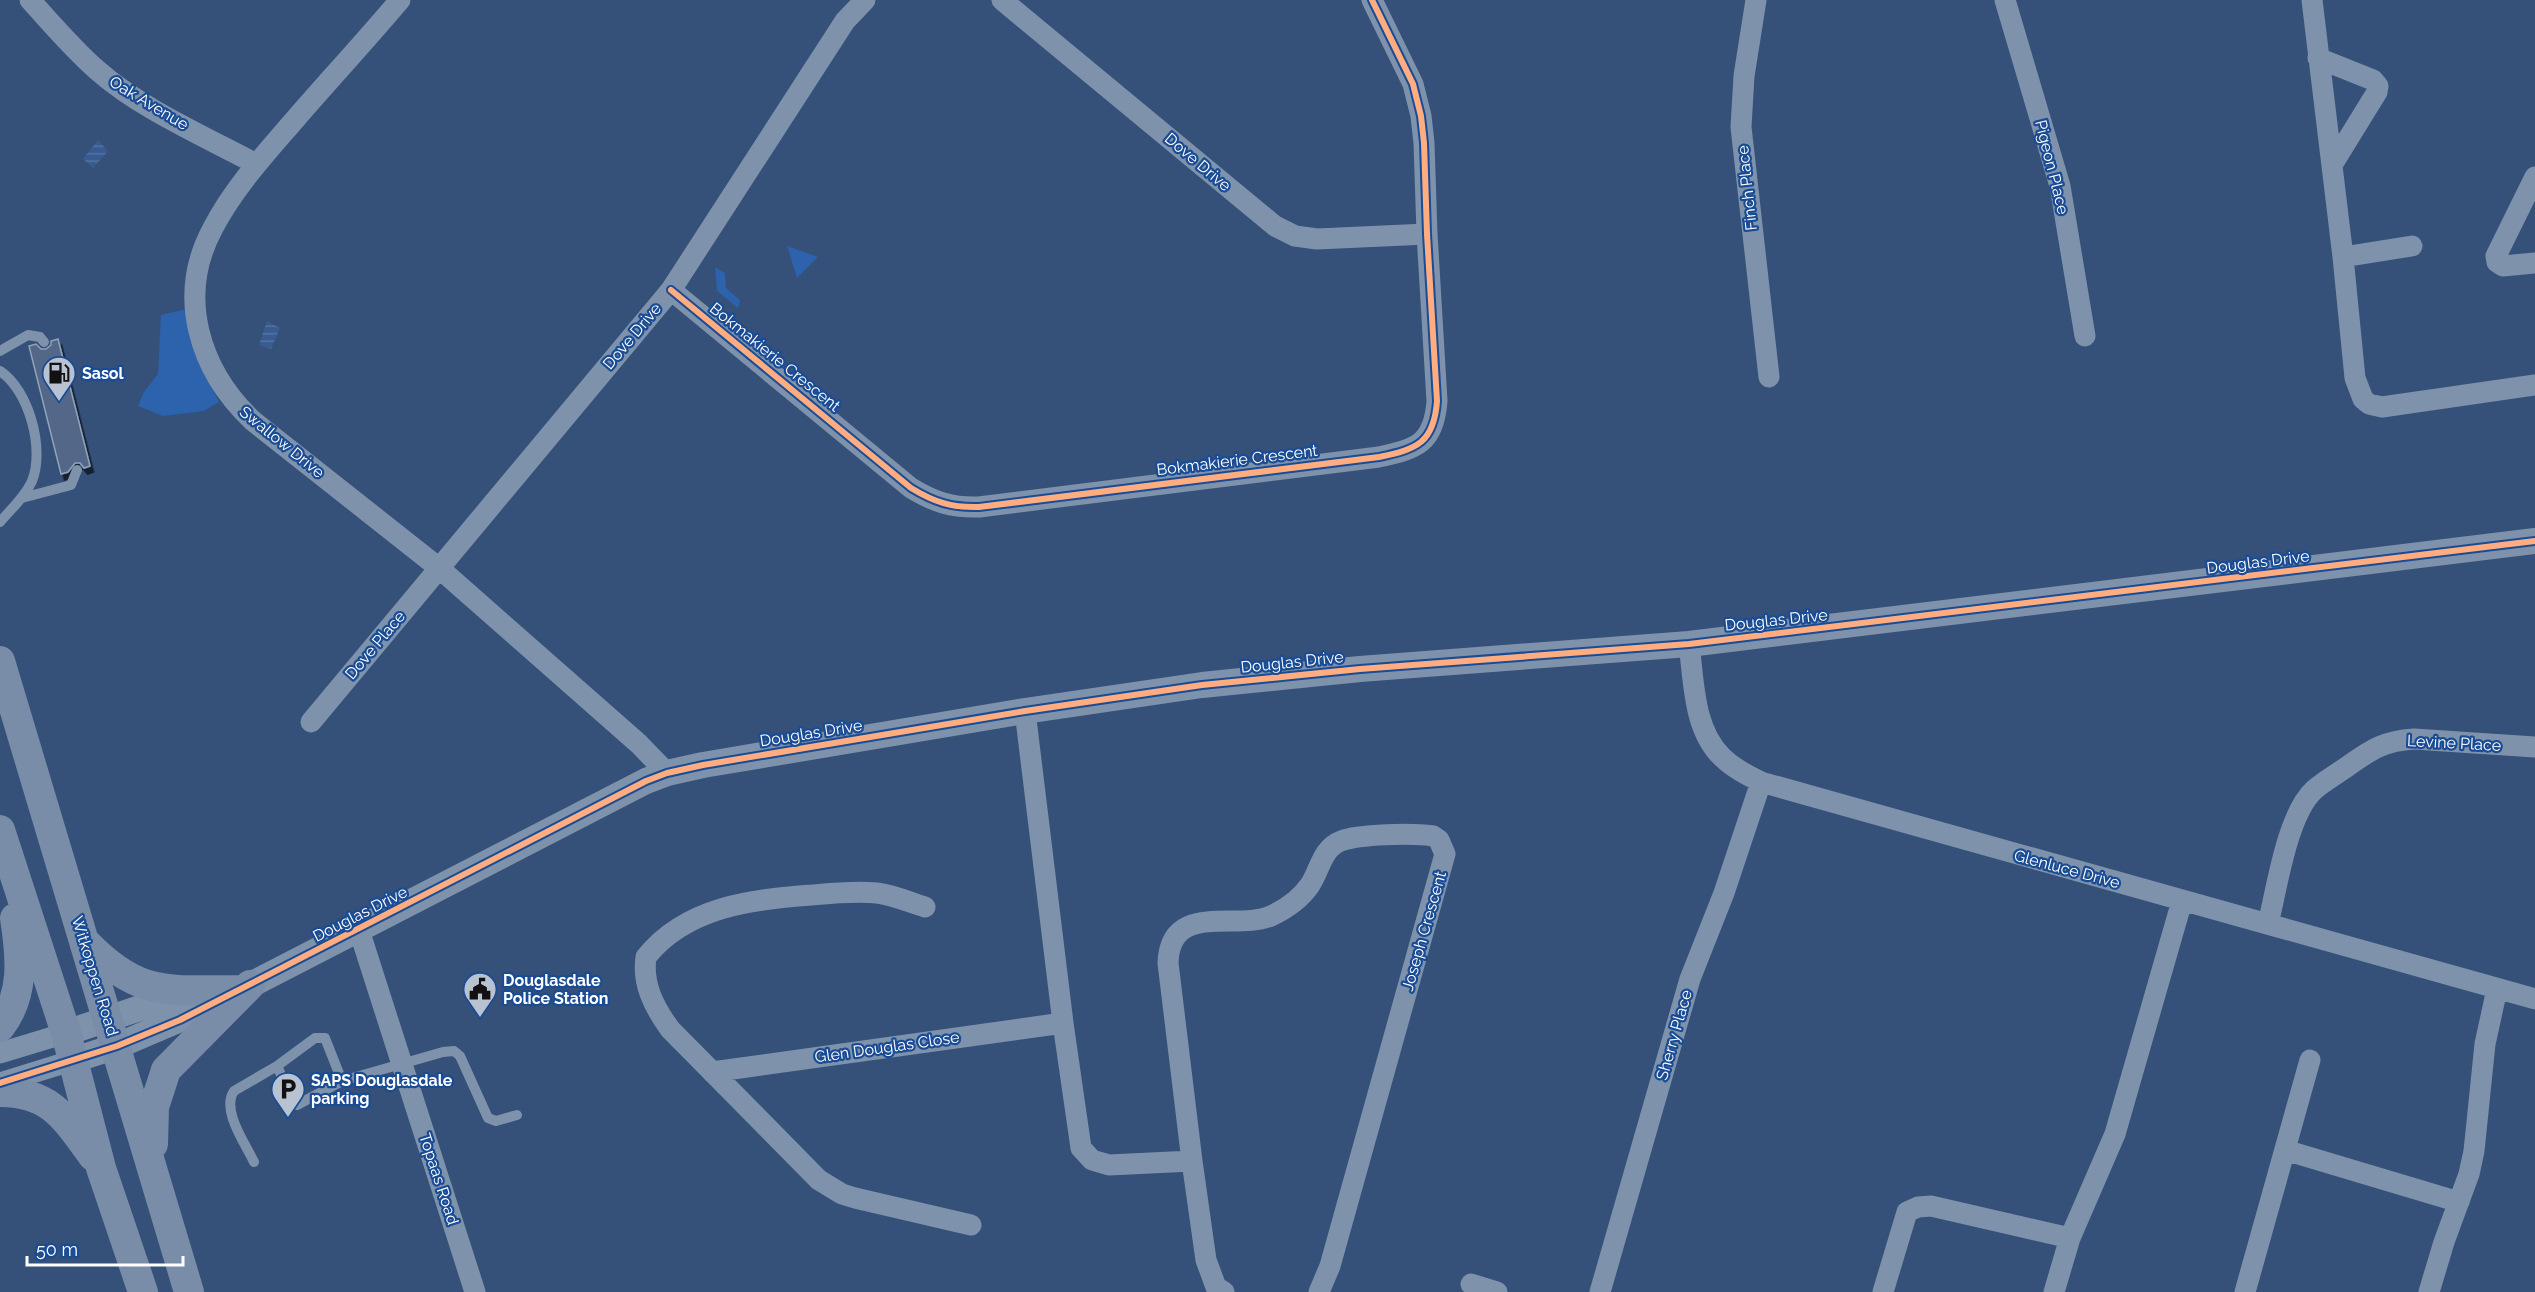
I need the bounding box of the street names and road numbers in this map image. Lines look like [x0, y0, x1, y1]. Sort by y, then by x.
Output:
street label: Oak Avenue [106, 72, 192, 134]
street label: Pigeon Place [2031, 118, 2073, 216]
street label: Dove Drive [1161, 129, 1235, 195]
street label: Finch Place [1733, 144, 1761, 232]
street label: Dove Drive [599, 299, 665, 373]
street label: Bokmakierie Crescent [706, 299, 844, 416]
street label: Swallow Drive [236, 402, 328, 482]
street label: Bokmakierie Crescent [1155, 441, 1319, 479]
street label: Douglas Drive [2206, 546, 2310, 578]
street label: Douglas Drive [1724, 605, 1828, 635]
street label: Dove Place [341, 607, 409, 683]
street label: Douglas Drive [1240, 647, 1344, 677]
street label: Douglas Drive [758, 716, 864, 750]
street label: Levine Place [2406, 731, 2502, 755]
street label: Glenluce Drive [2012, 846, 2122, 892]
street label: Joseph Crescent [1398, 868, 1450, 993]
street label: Douglas Drive [310, 882, 410, 946]
street label: Witkoppen Road [68, 914, 122, 1038]
street label: Sherry Place [1652, 988, 1696, 1082]
street label: Glen Douglas Close [813, 1027, 961, 1067]
street label: Topaas Road [415, 1131, 463, 1227]

